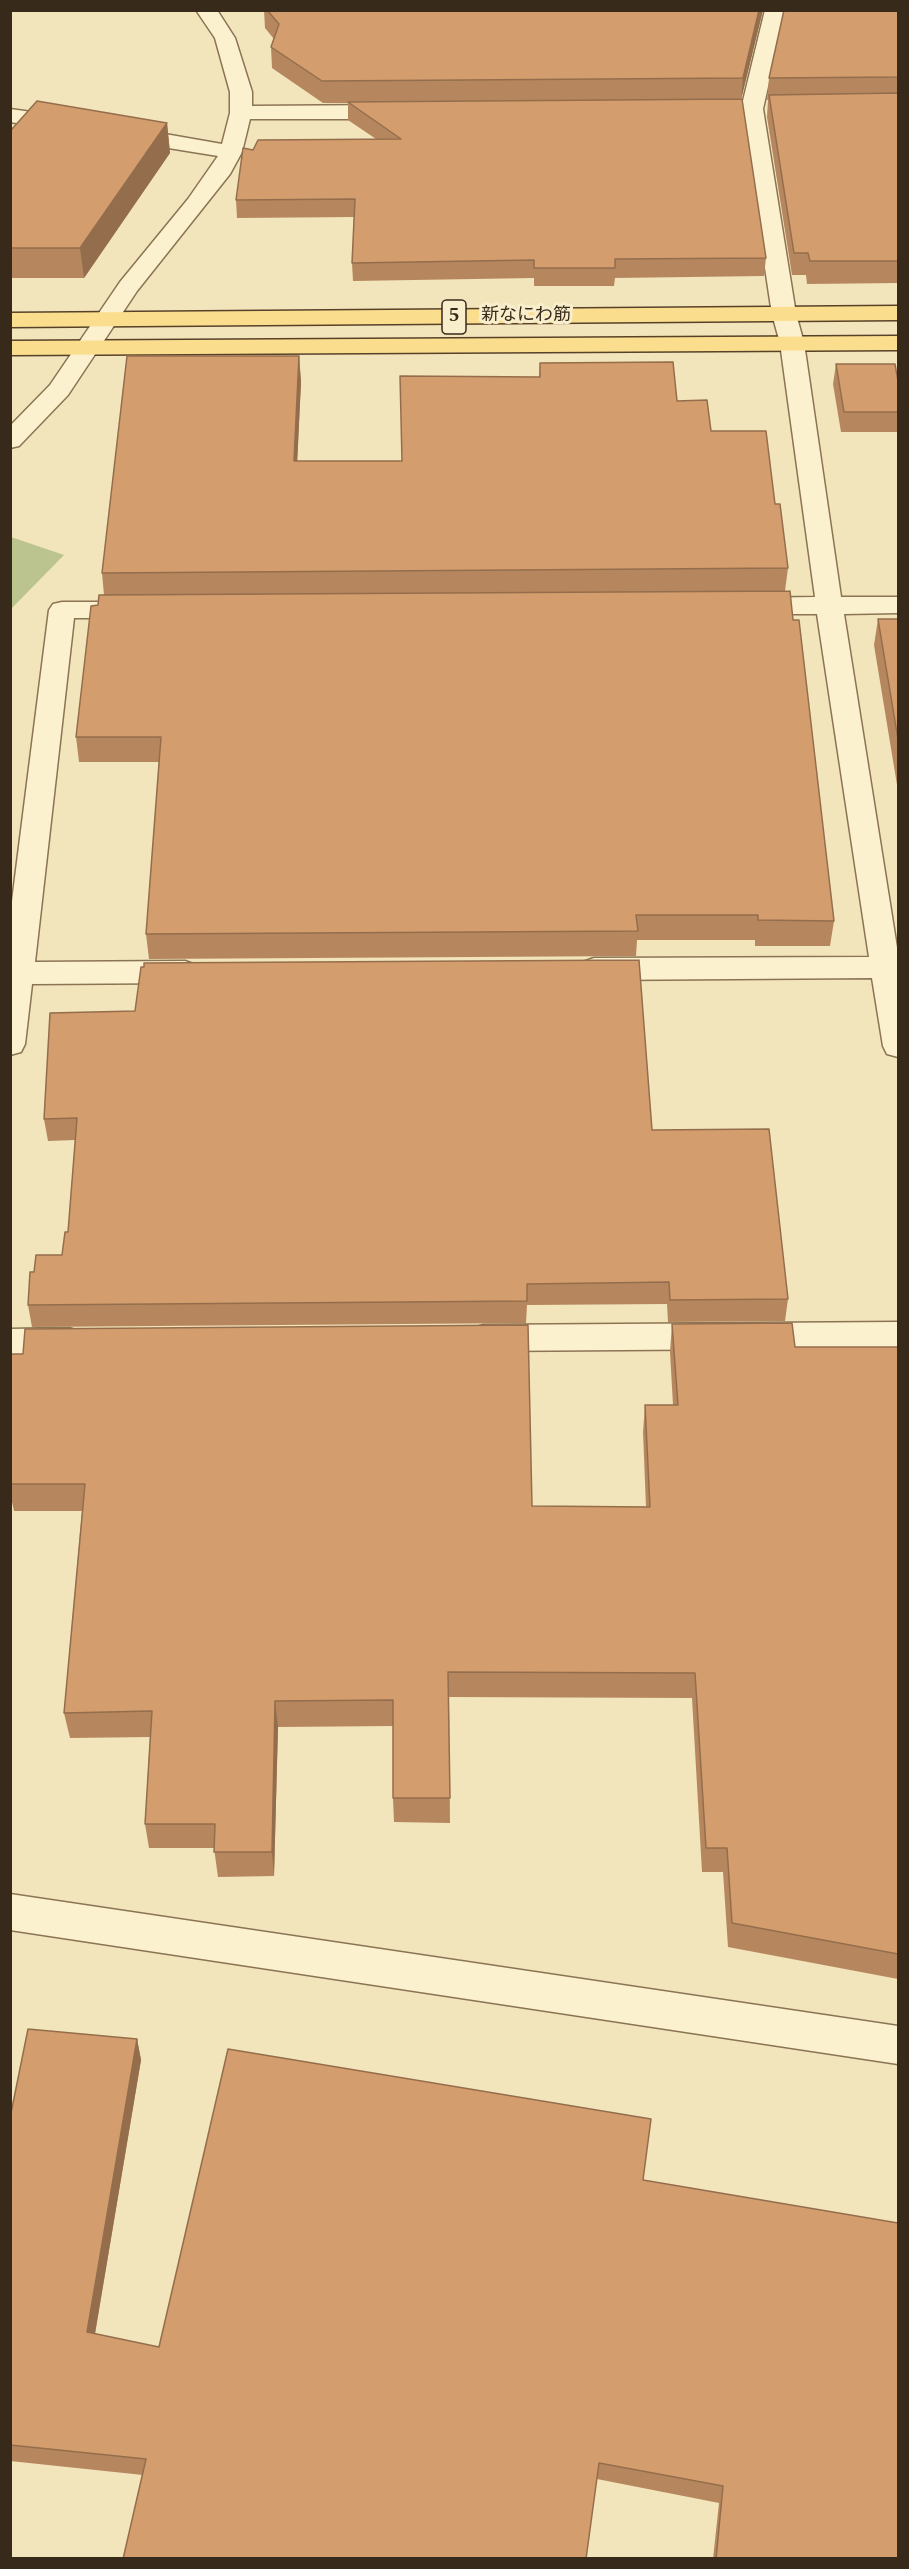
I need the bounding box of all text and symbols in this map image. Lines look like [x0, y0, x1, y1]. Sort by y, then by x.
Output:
road number: 5 [442, 300, 466, 334]
street label: 新なにわ筋 [481, 305, 571, 327]

